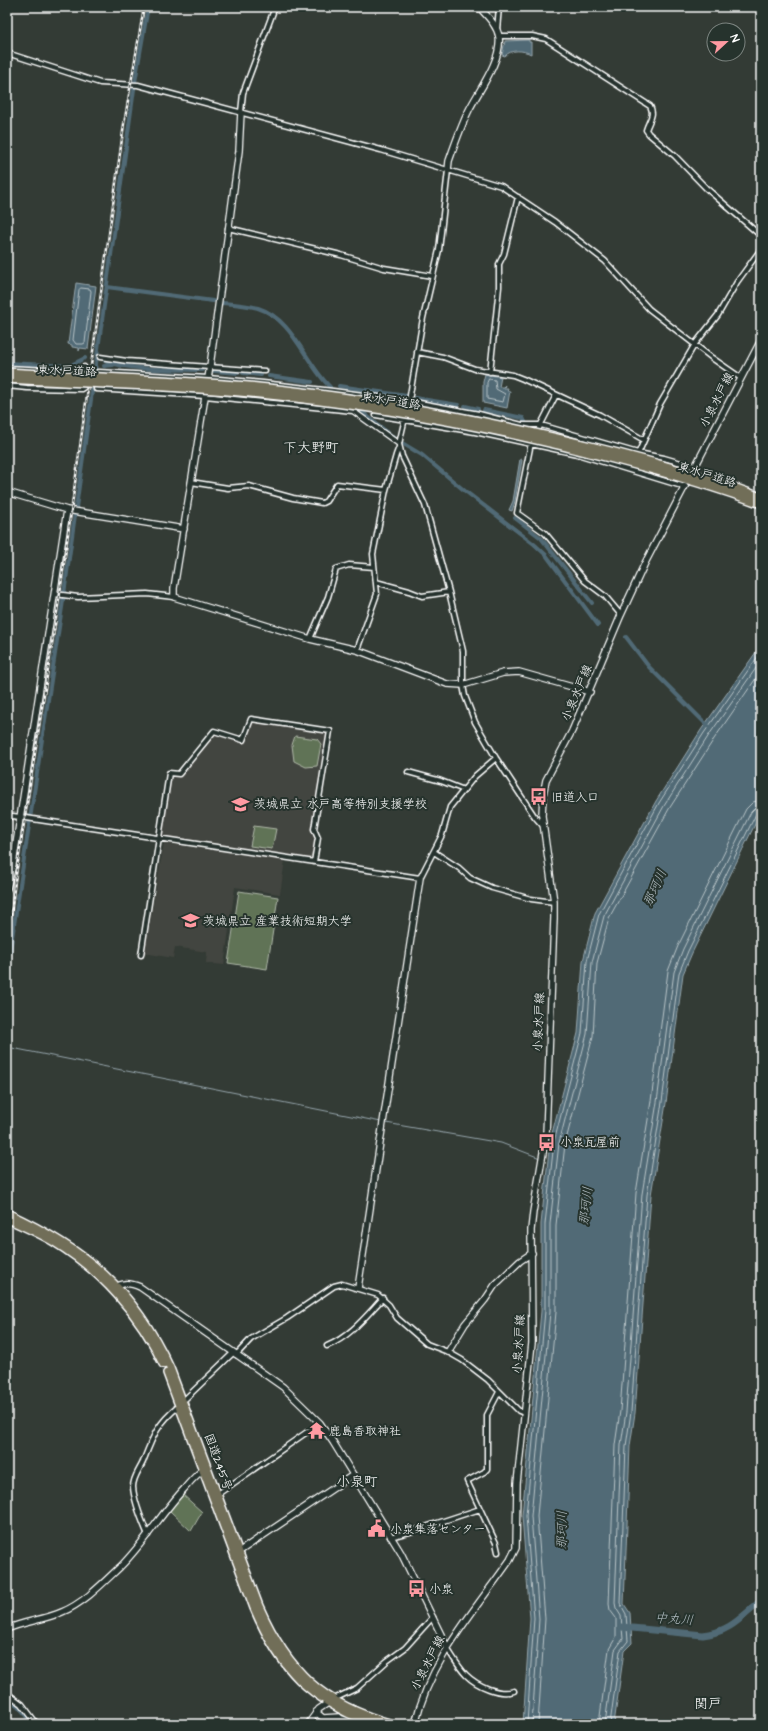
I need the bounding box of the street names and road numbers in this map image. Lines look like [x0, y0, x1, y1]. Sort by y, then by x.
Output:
street label: 東水戸道路 [37, 361, 97, 381]
street label: 小泉水戸線 [696, 369, 738, 431]
street label: 東水戸道路 [360, 388, 422, 414]
street label: 東水戸道路 [676, 458, 738, 492]
street label: 小泉水戸線 [557, 662, 597, 724]
street label: 小泉水戸線 [529, 992, 549, 1052]
street label: 小泉水戸線 [509, 1314, 529, 1374]
street label: 国道245号 [200, 1431, 236, 1493]
street label: 小泉水戸線 [407, 1632, 449, 1694]

